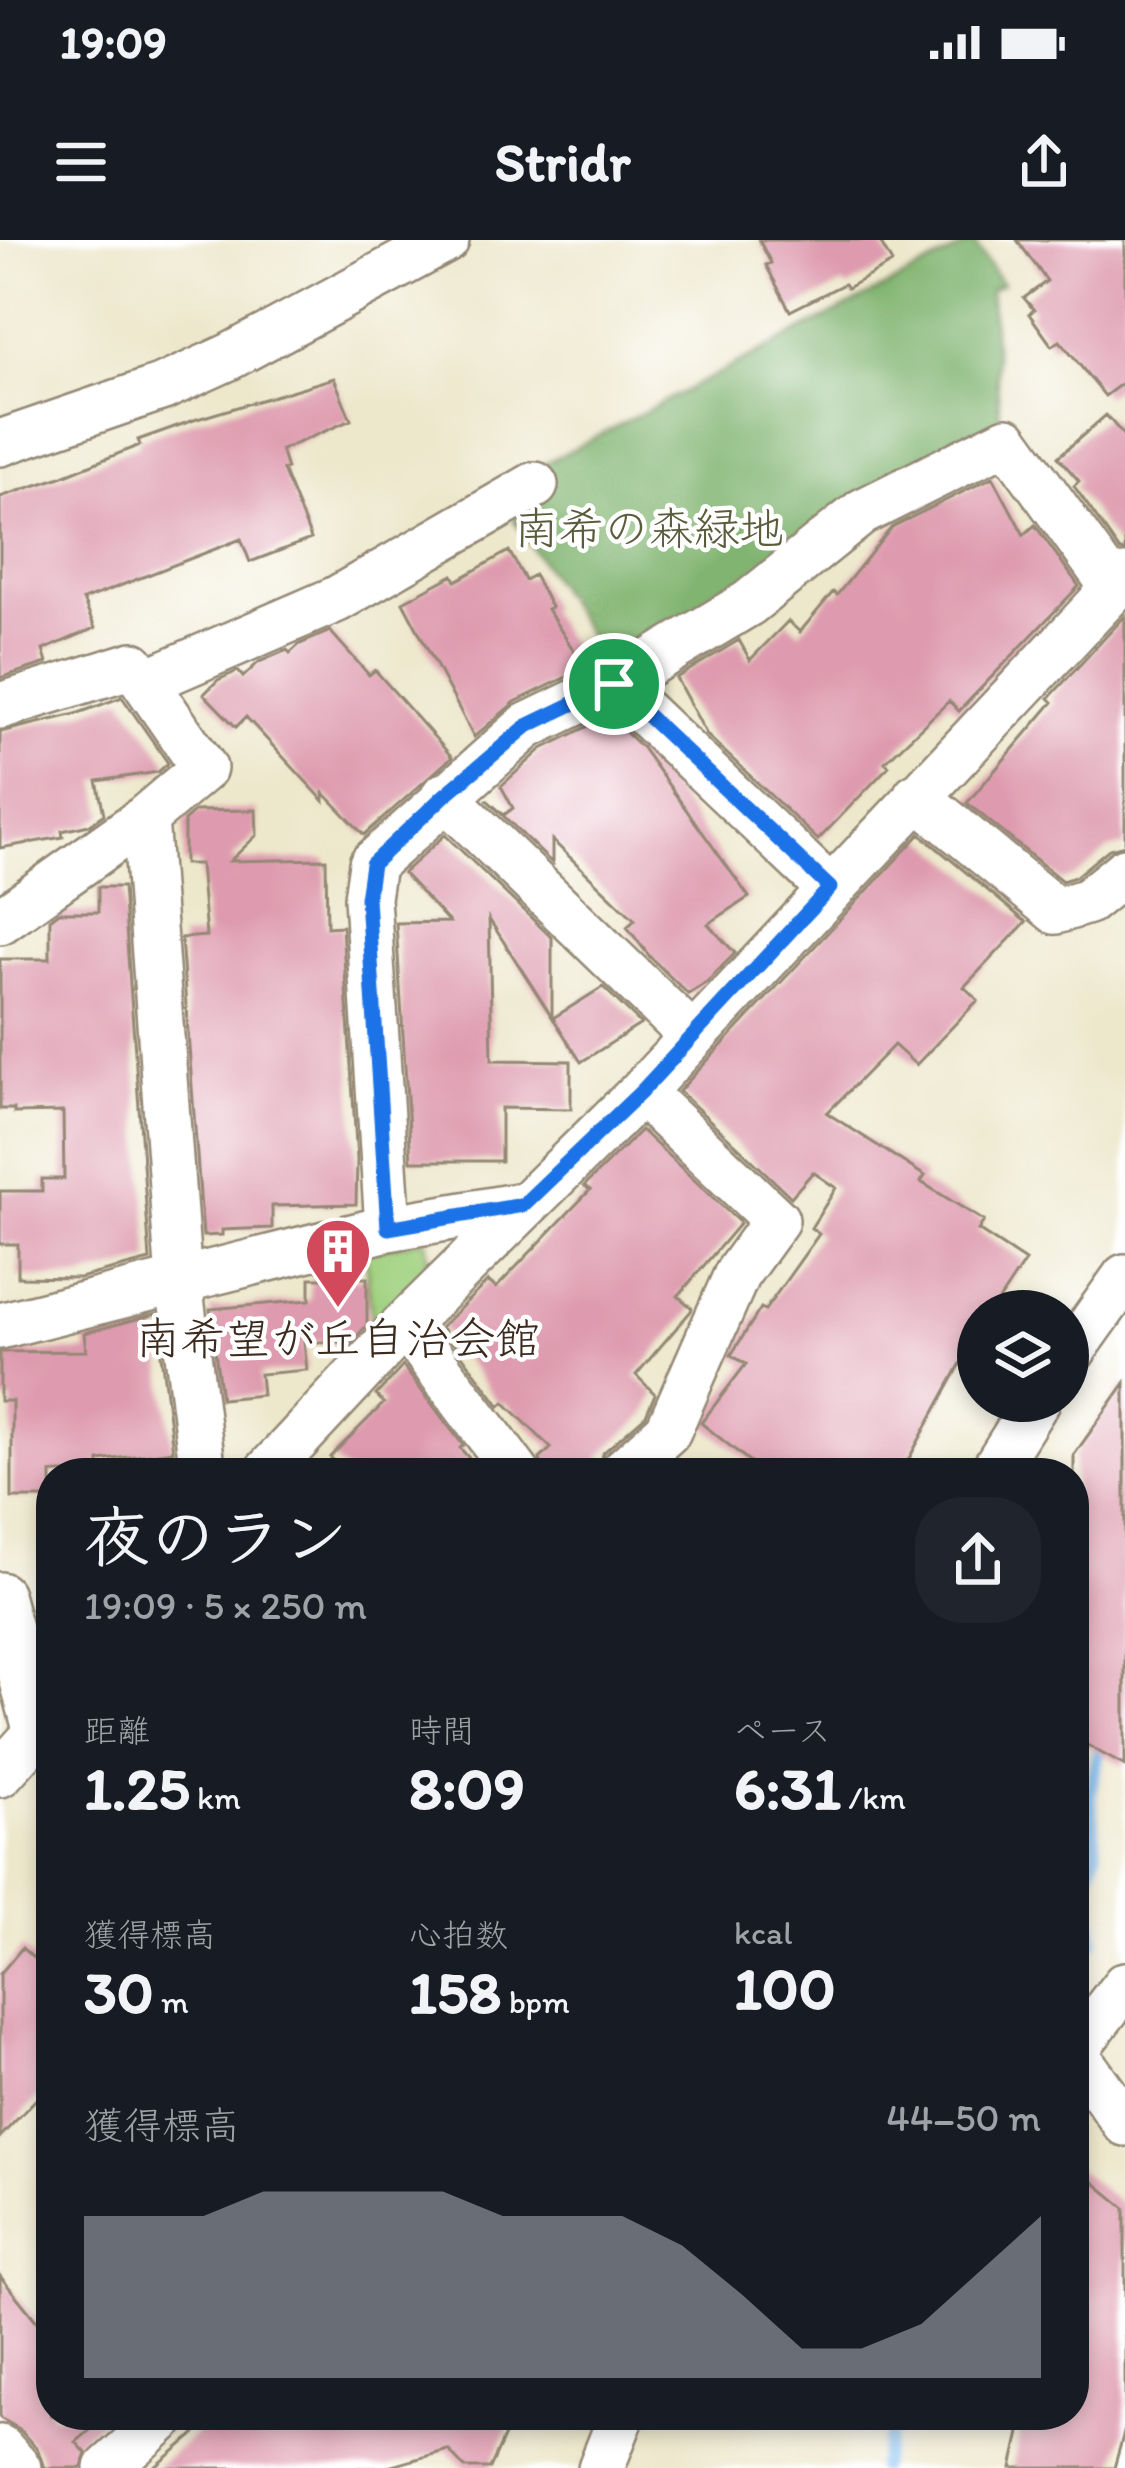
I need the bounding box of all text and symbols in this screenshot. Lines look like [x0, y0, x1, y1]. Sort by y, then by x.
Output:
text: 19:09 [60, 15, 167, 69]
icon: menu [48, 129, 114, 195]
icon: share [1011, 129, 1077, 195]
text: Stridr [495, 130, 630, 195]
park label: 南希の森緑地 [514, 501, 784, 555]
pin [563, 633, 665, 735]
icon: arrive [581, 651, 647, 717]
building icon: 南希望が丘自治会館 [303, 1216, 373, 1310]
map controls [957, 1290, 1089, 1422]
button: layers [957, 1290, 1089, 1422]
place label: 南希望が丘自治会館 [135, 1311, 541, 1365]
text: 夜のラン [84, 1497, 348, 1577]
button: share [915, 1497, 1041, 1623]
text: 19:09 · 5 × 250 m [84, 1582, 367, 1629]
text: 距離 [84, 1711, 150, 1750]
text: 時間 [409, 1711, 475, 1750]
text: ペース [734, 1711, 831, 1750]
text: 1.25 [84, 1752, 190, 1824]
text: 8:09 [409, 1752, 525, 1824]
text: 6:31 [734, 1752, 841, 1824]
text: km [190, 1778, 241, 1817]
text: /km [841, 1778, 906, 1817]
text: kcal [734, 1913, 793, 1952]
text: 獲得標高 [84, 1915, 216, 1954]
text: 心拍数 [409, 1915, 508, 1954]
text: 100 [734, 1952, 836, 2024]
text: 30 [84, 1956, 154, 2028]
text: 158 [409, 1956, 501, 2028]
text: m [154, 1982, 189, 2021]
text: bpm [501, 1982, 570, 2021]
text: 44–50 m [886, 2094, 1041, 2141]
text: 獲得標高 [84, 2102, 240, 2149]

